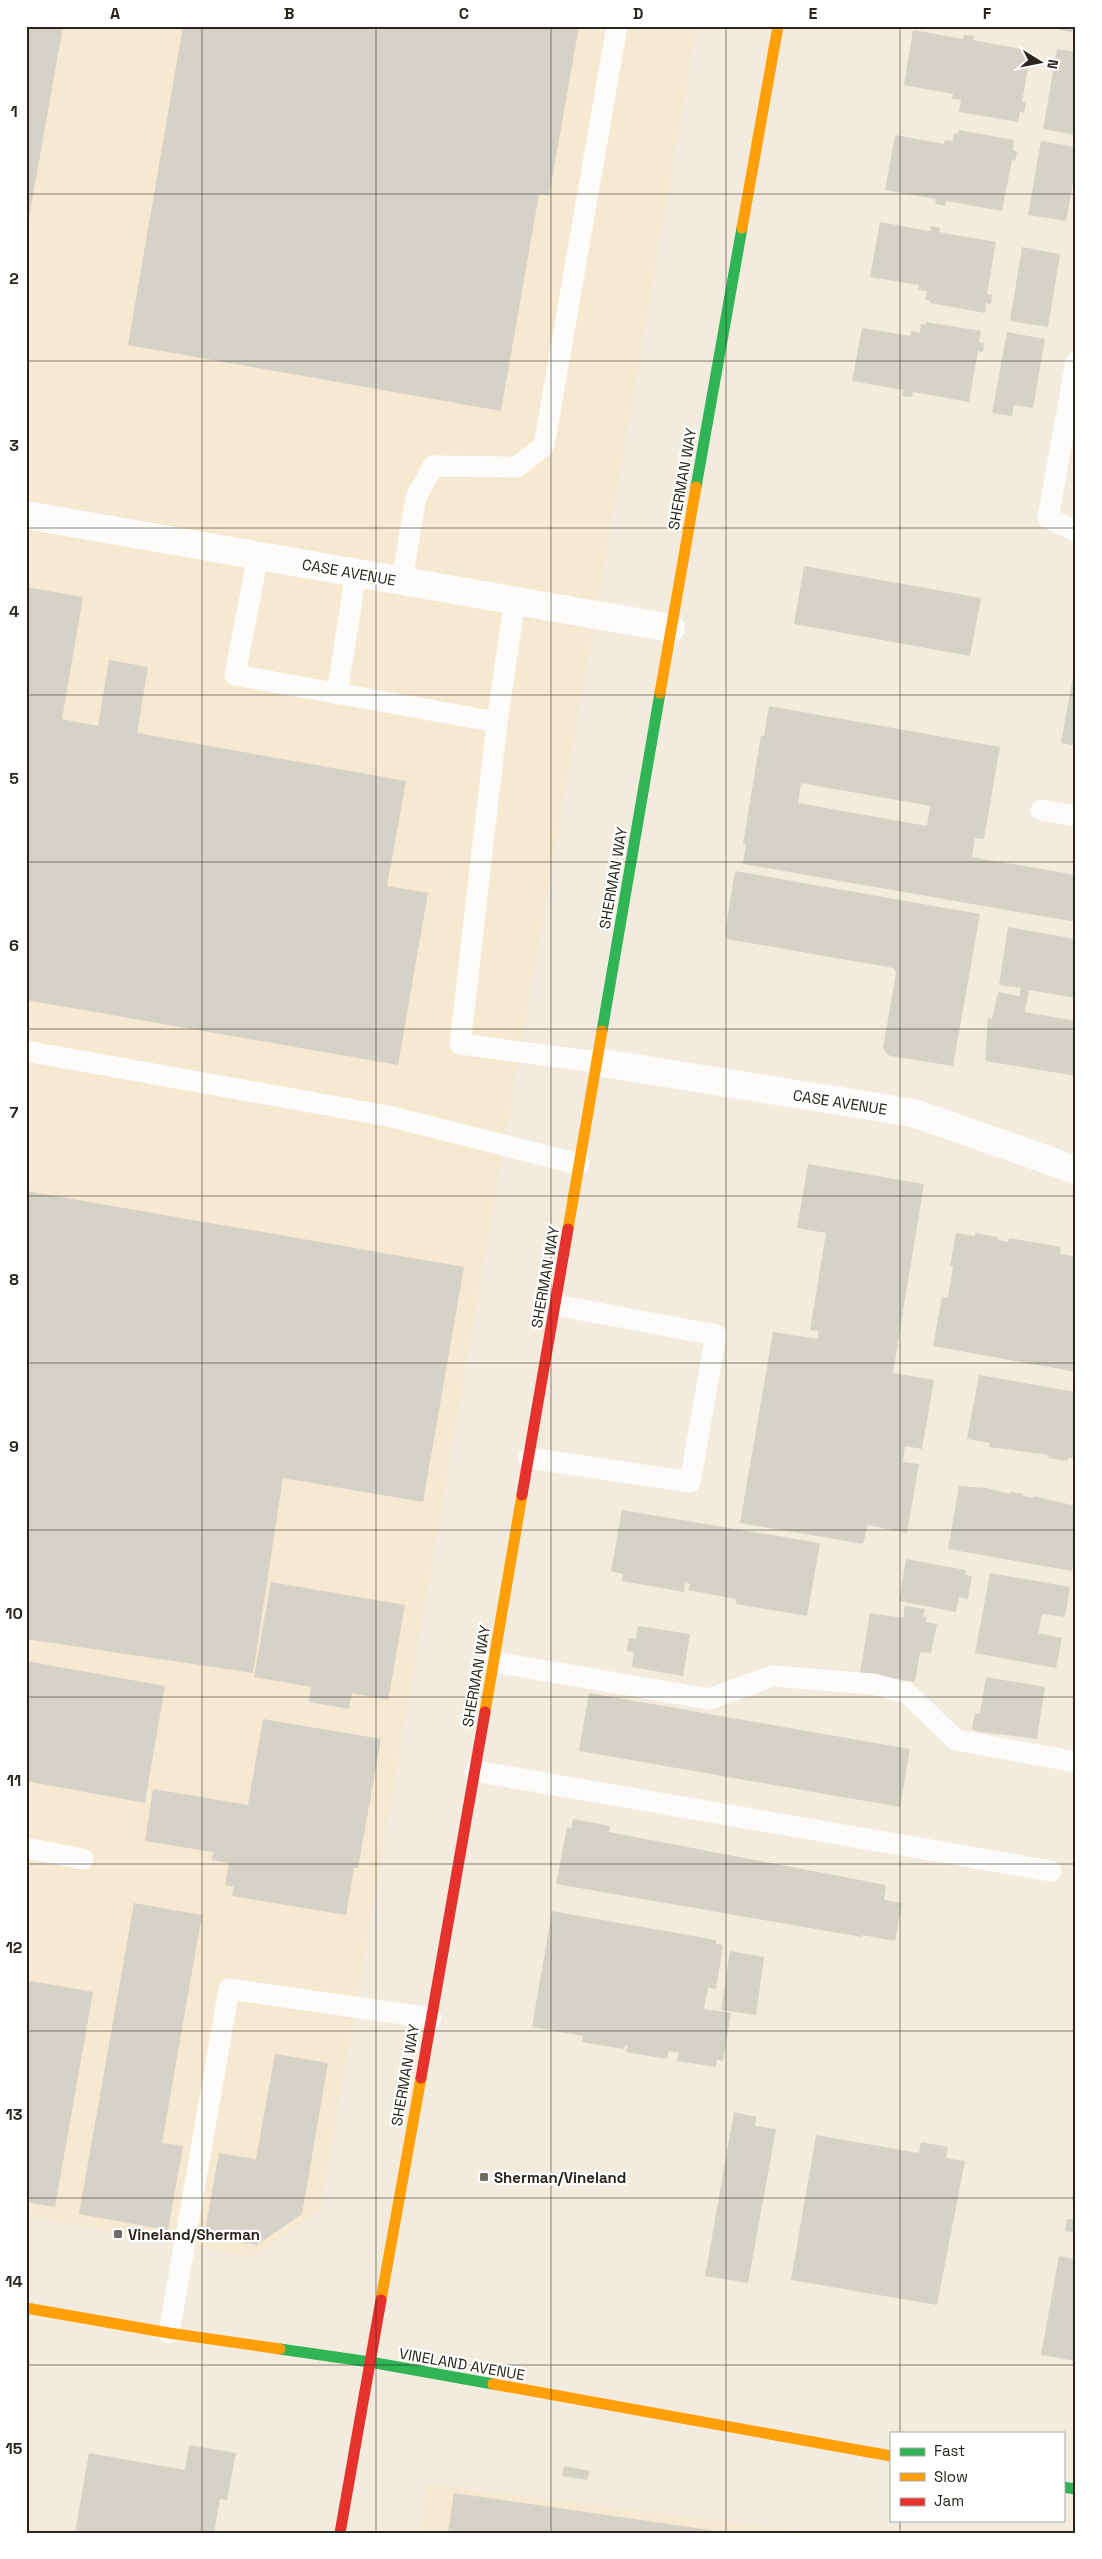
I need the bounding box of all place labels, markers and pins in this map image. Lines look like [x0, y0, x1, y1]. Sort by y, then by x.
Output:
place label: Sherman/Vineland [494, 2168, 626, 2187]
marker: Sherman/Vineland [478, 2171, 490, 2183]
place label: Vineland/Sherman [128, 2225, 260, 2244]
marker: Vineland/Sherman [112, 2228, 124, 2240]

